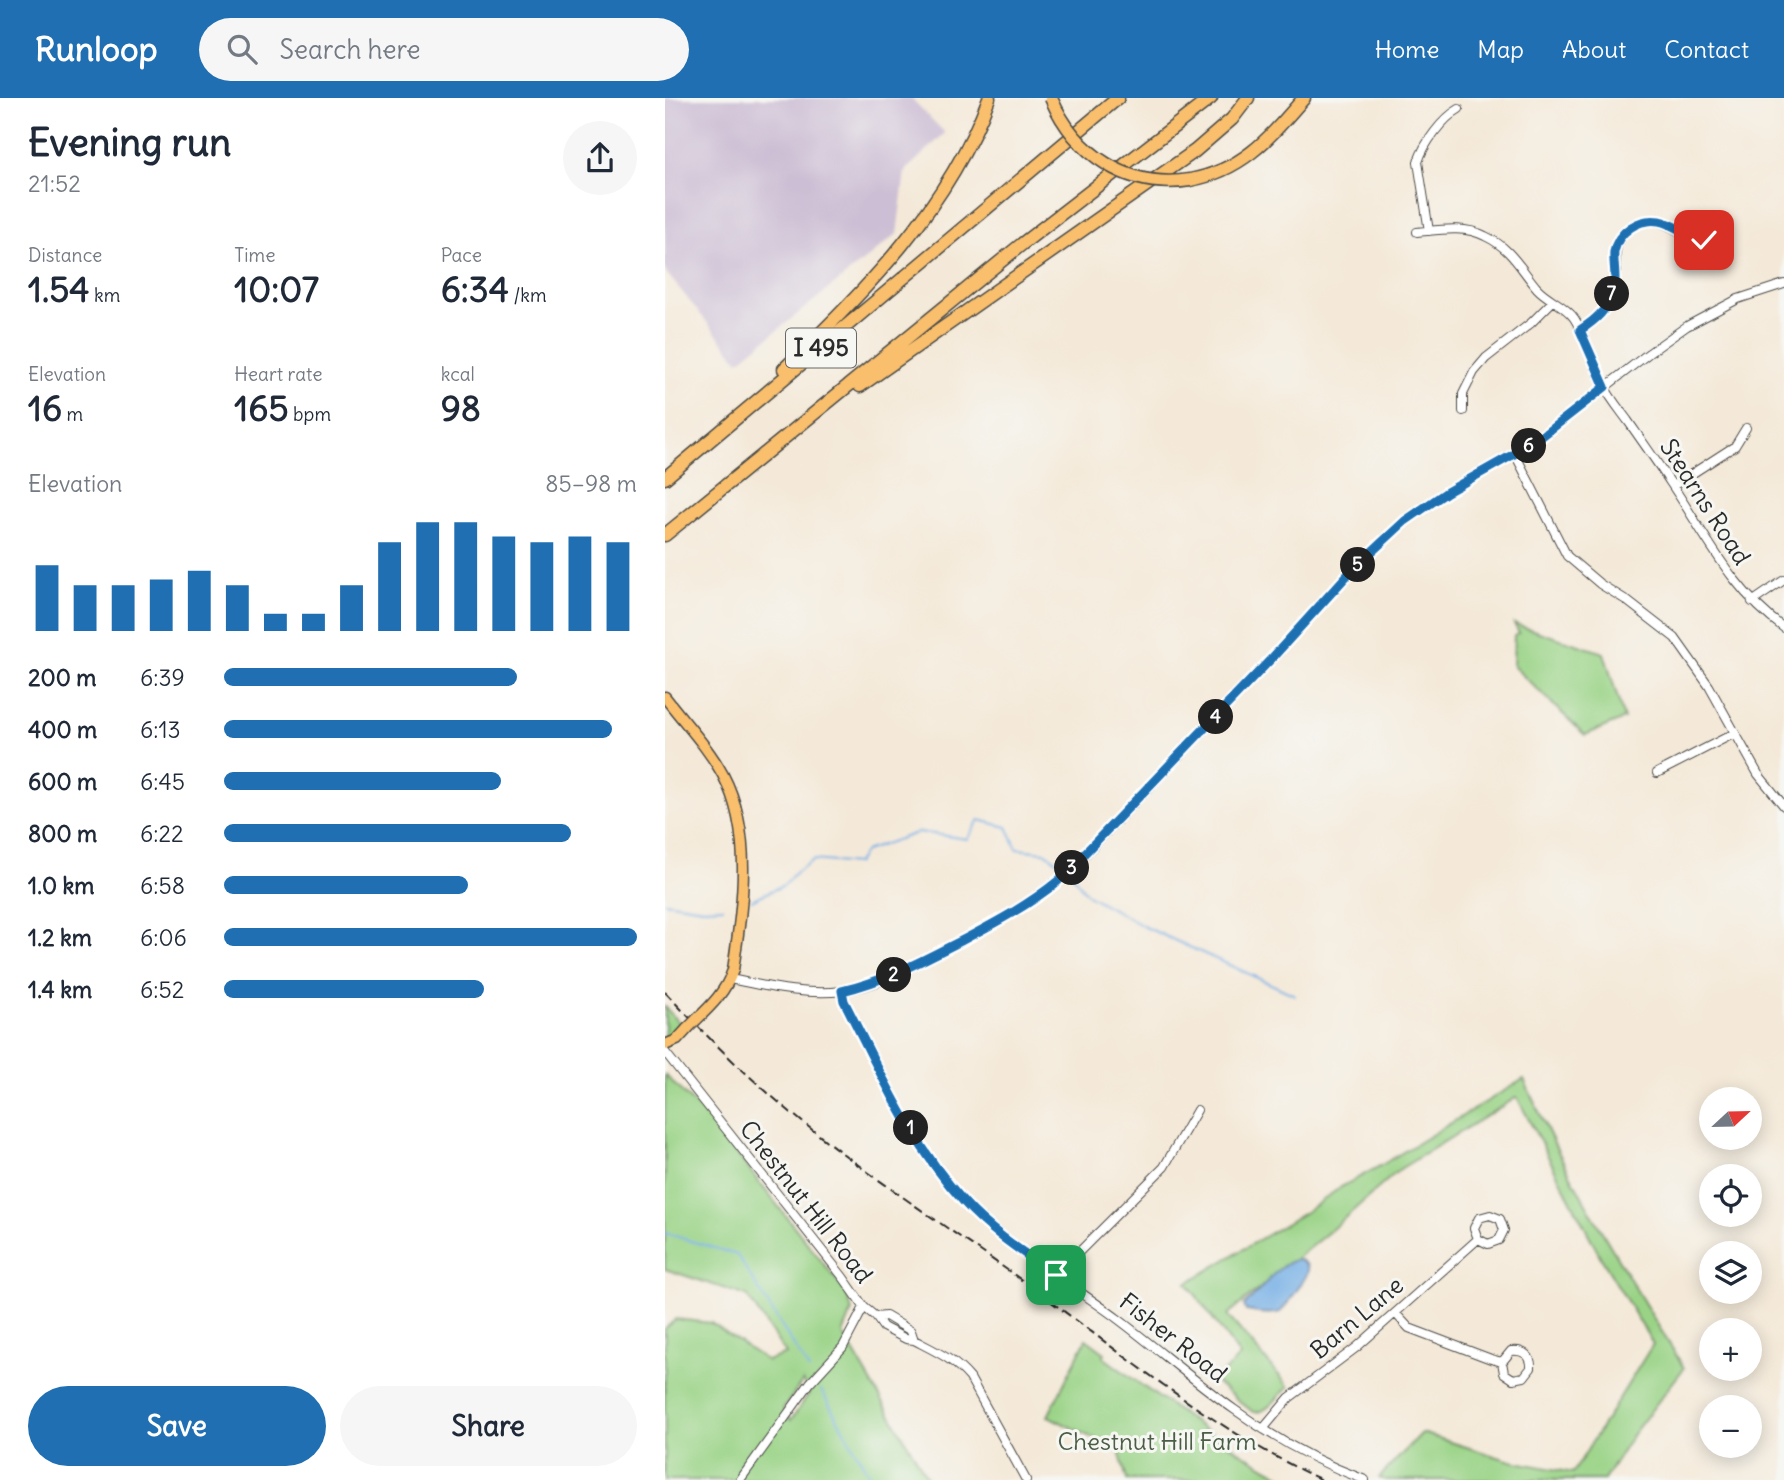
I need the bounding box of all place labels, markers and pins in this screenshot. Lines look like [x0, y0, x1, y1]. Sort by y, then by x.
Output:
pin [1674, 210, 1734, 270]
pin: 7 [1595, 276, 1629, 312]
pin: 6 [1511, 428, 1547, 464]
pin: 5 [1341, 547, 1375, 582]
pin: 4 [1199, 700, 1233, 734]
pin: 3 [1055, 850, 1089, 886]
pin: 2 [877, 958, 911, 992]
pin: 1 [894, 1110, 929, 1146]
pin [1026, 1245, 1086, 1305]

